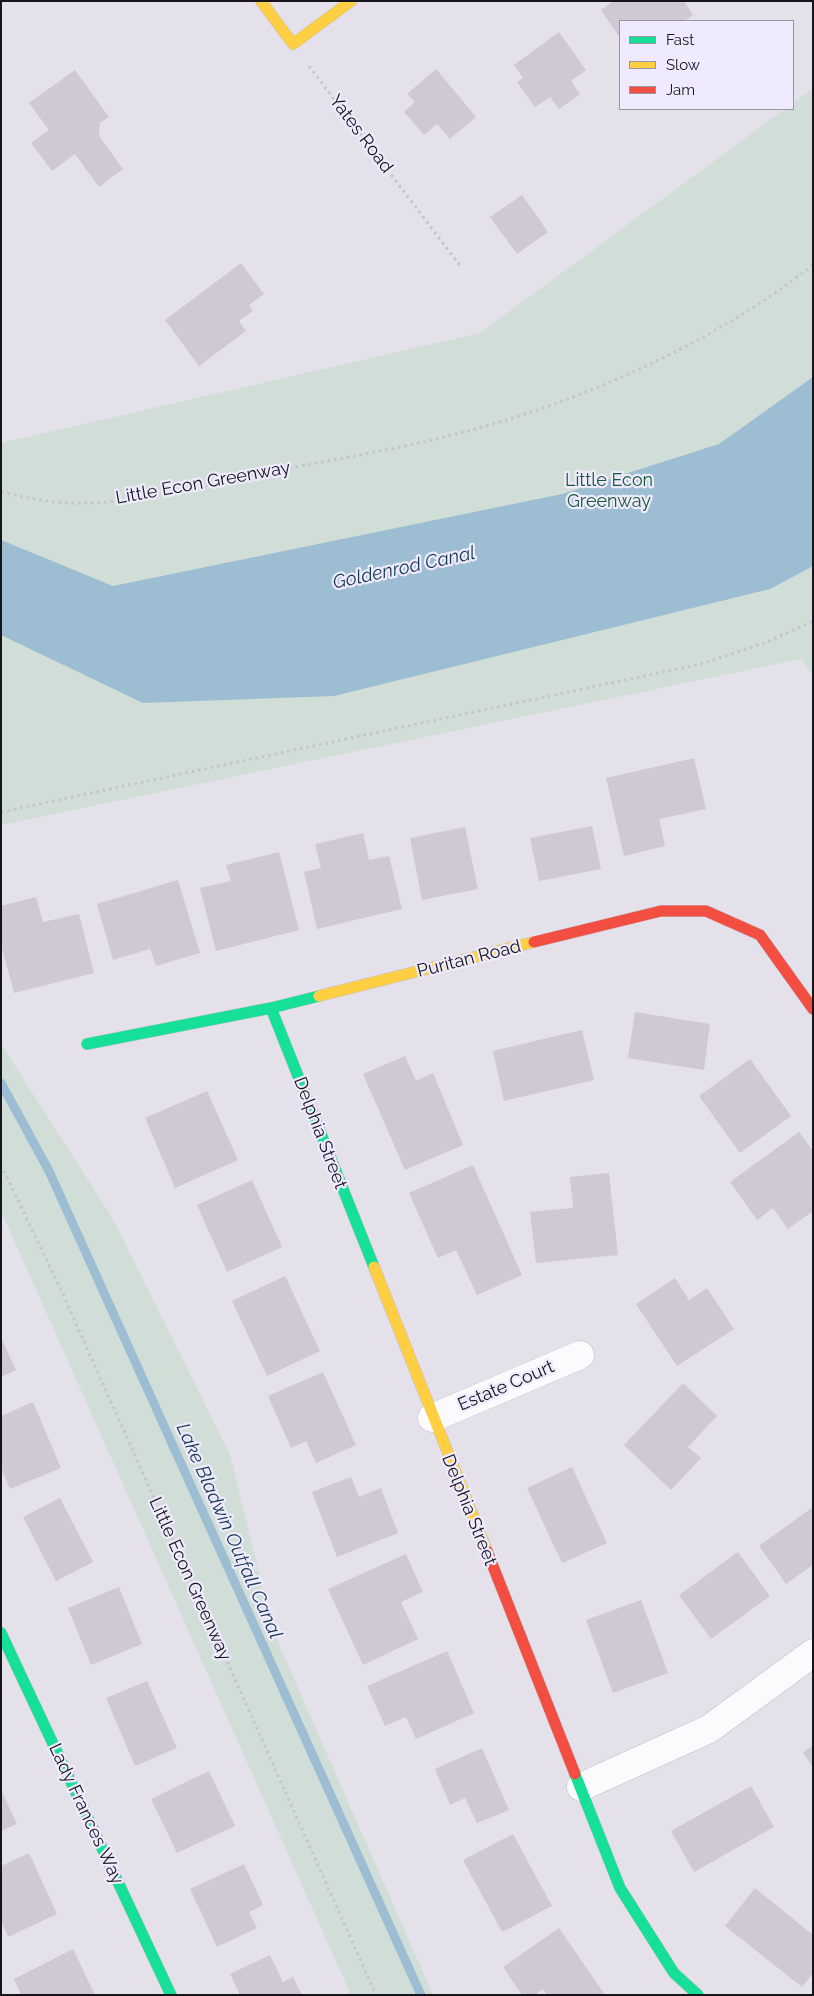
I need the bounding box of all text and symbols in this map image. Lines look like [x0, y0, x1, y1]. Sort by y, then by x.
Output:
legend [619, 20, 794, 110]
text: Fast [666, 31, 694, 49]
text: Slow [666, 56, 700, 74]
text: Jam [666, 81, 695, 99]
street label: Yates Road [324, 90, 398, 178]
street label: Little Econ Greenway [114, 457, 292, 509]
park label: Little Econ Greenway [565, 470, 653, 512]
water label: Goldenrod Canal [331, 542, 477, 594]
street label: Puritan Road [415, 936, 523, 982]
street label: Delphia Street [289, 1074, 351, 1192]
street label: Estate Court [455, 1356, 557, 1416]
water label: Lake Bladwin Outfall Canal [171, 1420, 287, 1642]
street label: Delphia Street [437, 1451, 501, 1569]
street label: Little Econ Greenway [144, 1494, 236, 1664]
street label: Lady Frances Way [44, 1740, 128, 1888]

